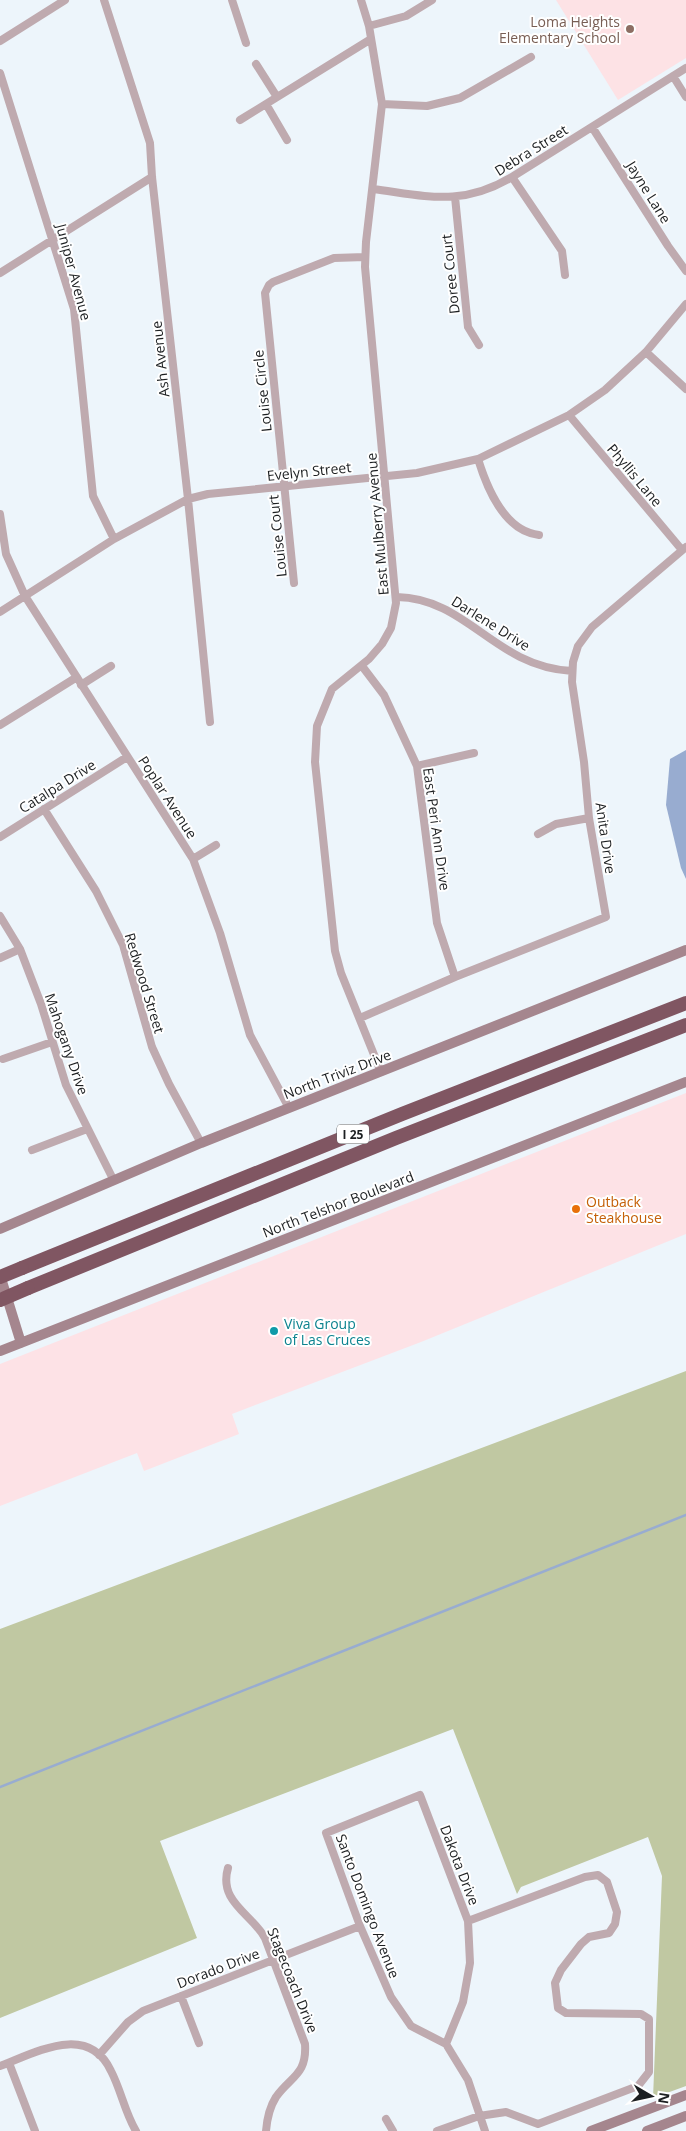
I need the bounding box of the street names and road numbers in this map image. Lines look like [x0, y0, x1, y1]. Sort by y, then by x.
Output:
street label: Debra Street [491, 120, 571, 180]
street label: Jayne Lane [621, 156, 676, 227]
street label: Juniper Avenue [51, 220, 96, 322]
street label: Doree Court [436, 233, 464, 315]
street label: Ash Avenue [147, 320, 173, 398]
street label: Louise Circle [248, 349, 276, 433]
street label: Phyllis Lane [603, 440, 667, 511]
street label: East Mulberry Avenue [361, 452, 393, 596]
street label: Evelyn Street [266, 457, 352, 485]
street label: Louise Court [263, 494, 291, 578]
street label: Darlene Drive [448, 591, 534, 655]
street label: Poplar Avenue [134, 752, 202, 842]
street label: Catalpa Drive [15, 755, 99, 817]
street label: East Peri Ann Drive [419, 766, 455, 892]
street label: Anita Drive [592, 801, 620, 875]
street label: Redwood Street [121, 930, 169, 1036]
street label: Mahogany Drive [41, 991, 93, 1097]
street label: North Triviz Drive [280, 1045, 394, 1103]
road number: I 25 [337, 1124, 369, 1144]
street label: North Telshor Boulevard [260, 1166, 416, 1242]
street label: Dakota Drive [436, 1822, 484, 1908]
street label: Santo Domingo Avenue [332, 1831, 404, 1981]
street label: Stagecoach Drive [263, 1925, 323, 2036]
street label: Dorado Drive [174, 1943, 262, 1992]

